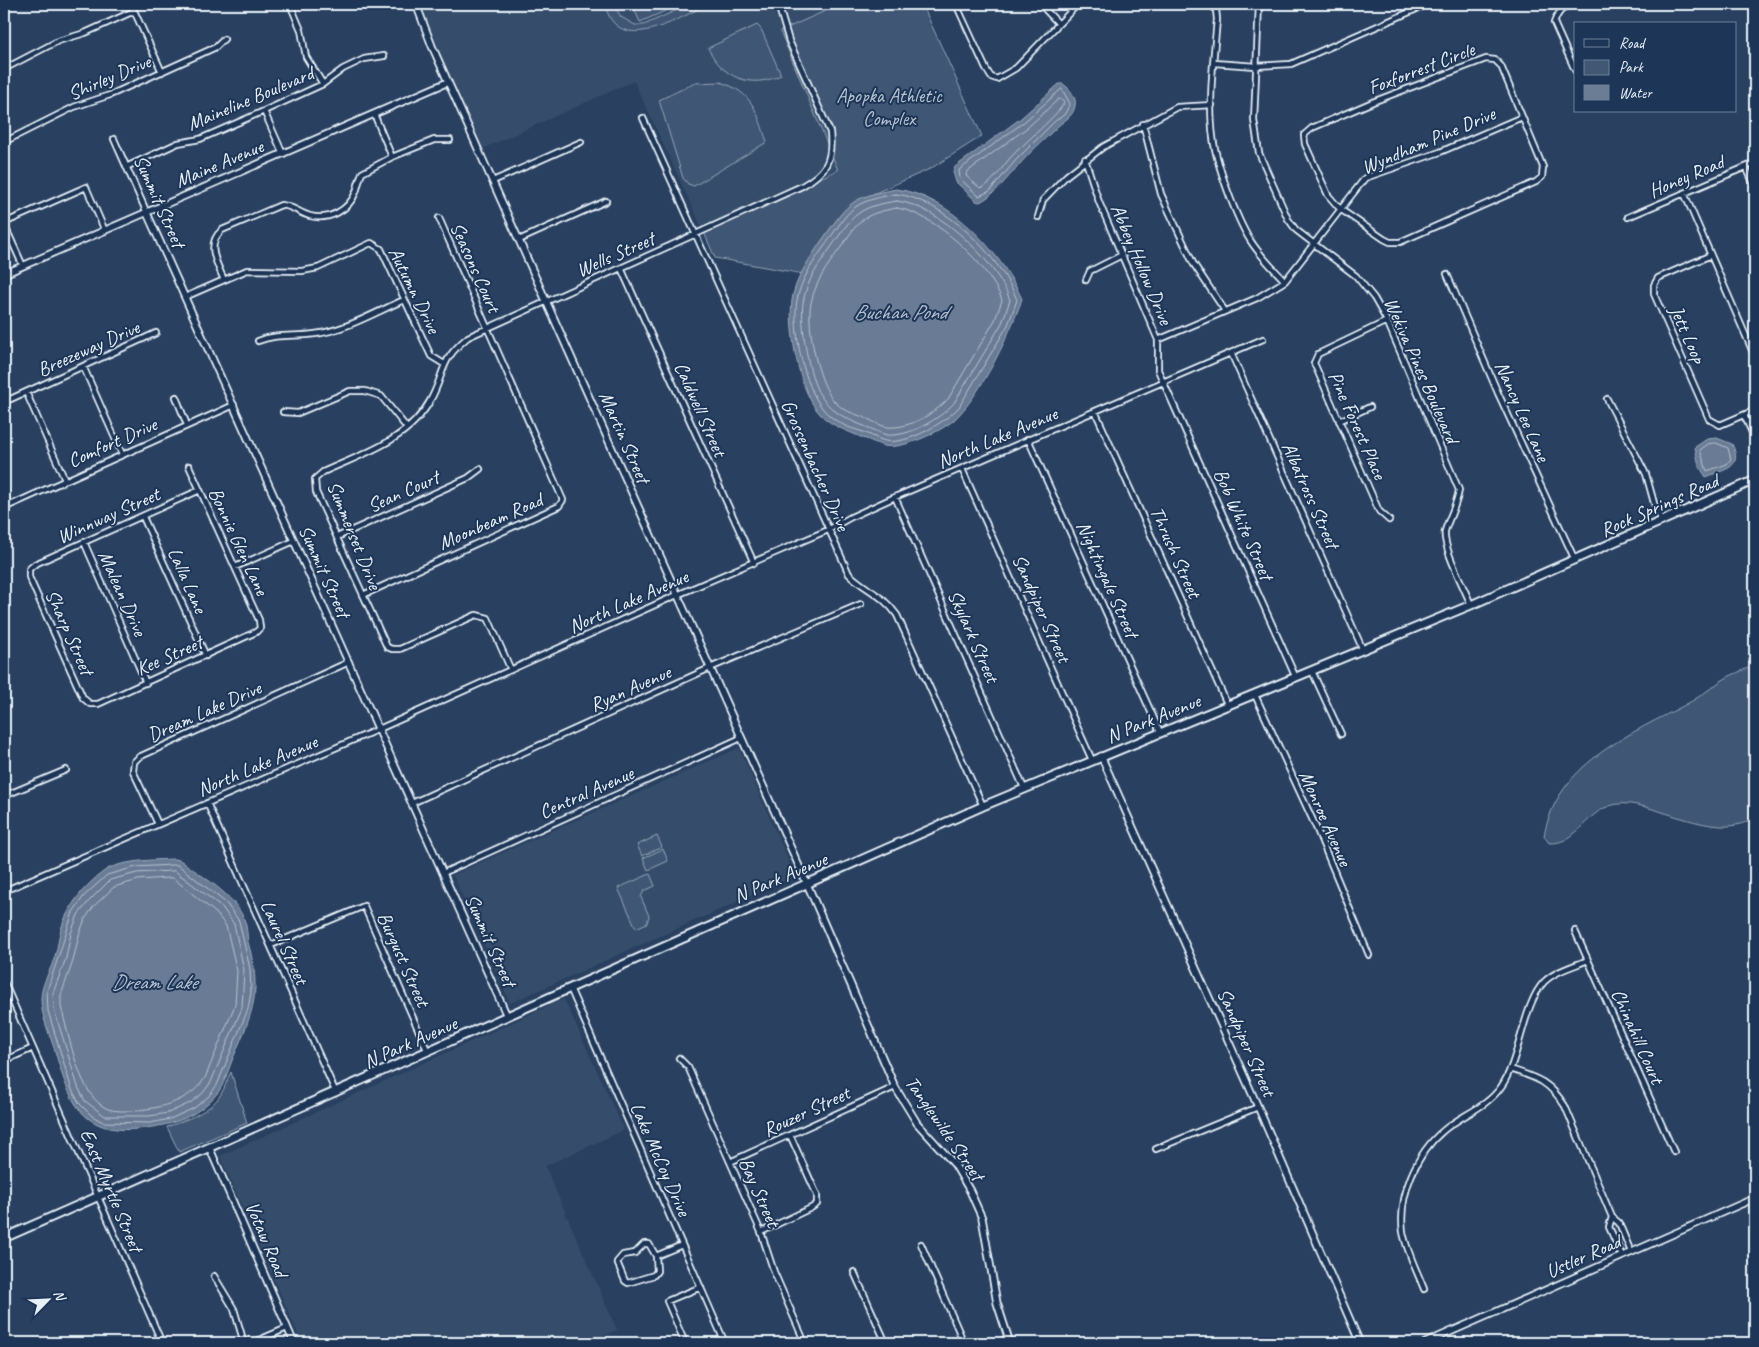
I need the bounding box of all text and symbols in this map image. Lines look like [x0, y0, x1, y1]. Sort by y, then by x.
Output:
legend [1574, 22, 1736, 112]
text: Road [1619, 34, 1646, 53]
street label: Foxforrest Circle [1364, 36, 1479, 100]
street label: Shirley Drive [64, 48, 156, 106]
text: Park [1619, 58, 1644, 77]
street label: Maineline Boulevard [183, 59, 320, 136]
park label: Apopka Athletic Complex [836, 83, 943, 131]
text: Water [1619, 84, 1653, 103]
street label: Wyndham Pine Drive [1358, 100, 1500, 180]
street label: Maine Avenue [171, 133, 268, 193]
street label: Honey Road [1645, 148, 1730, 203]
street label: Summit Street [128, 151, 192, 255]
street label: Abbey Hollow Drive [1105, 200, 1179, 330]
street label: Seasons Court [445, 218, 507, 318]
street label: Wells Street [572, 225, 661, 283]
street label: Autumn Drive [383, 243, 447, 339]
street label: Wekiva Pines Boulevard [1378, 294, 1466, 450]
water label: Buchan Pond [854, 299, 953, 325]
street label: Jett Loop [1663, 300, 1712, 368]
street label: Breezeway Drive [33, 314, 145, 382]
street label: Nancy Lee Lane [1489, 357, 1556, 467]
street label: Caldwell Street [669, 358, 733, 463]
street label: Pine Forest Place [1323, 367, 1393, 485]
street label: Martin Street [593, 387, 657, 490]
street label: Grossenbacher Drive [775, 396, 856, 536]
street label: North Lake Avenue [933, 400, 1062, 474]
street label: Comfort Drive [64, 411, 162, 473]
street label: Albatross Street [1276, 438, 1346, 555]
street label: Sean Court [364, 463, 446, 518]
street label: Bob White Street [1208, 465, 1281, 587]
street label: Rock Springs Road [1596, 467, 1725, 543]
street label: Summerset Drive [322, 477, 388, 594]
street label: Winnway Street [53, 481, 166, 549]
street label: Bonnie Glen Lane [203, 483, 275, 600]
street label: Moonbeam Road [434, 486, 549, 555]
street label: Thrush Street [1144, 503, 1208, 604]
street label: Nightingale Street [1071, 517, 1146, 645]
street label: Summit Street [293, 521, 357, 625]
street label: Lalla Lane [162, 544, 214, 618]
street label: Malean Drive [93, 547, 153, 641]
street label: Sandpiper Street [1007, 550, 1077, 668]
street label: North Lake Avenue [565, 563, 693, 639]
street label: Sharp Street [40, 586, 101, 682]
street label: Skylark Street [942, 586, 1006, 689]
street label: Kee Street [132, 628, 209, 681]
street label: Ryan Avenue [586, 659, 676, 717]
street label: Dream Lake Drive [144, 675, 266, 748]
street label: N Park Avenue [1102, 688, 1205, 749]
street label: North Lake Avenue [193, 728, 322, 802]
street label: Central Avenue [535, 760, 639, 824]
street label: Monroe Avenue [1293, 766, 1358, 871]
street label: N Park Avenue [729, 846, 832, 908]
street label: Summit Street [459, 890, 523, 994]
street label: Laurel Street [255, 896, 315, 990]
street label: Burgust Street [372, 908, 436, 1013]
water label: Dream Lake [111, 969, 200, 995]
street label: Sandpiper Street [1212, 984, 1282, 1102]
street label: Chinahill Court [1605, 985, 1671, 1090]
street label: N Park Avenue [360, 1010, 462, 1074]
street label: Tanglewilde Street [899, 1071, 992, 1188]
street label: Rouzer Street [759, 1079, 856, 1142]
street label: Lake McCoy Drive [624, 1099, 697, 1221]
street label: East Myrtle Street [74, 1125, 150, 1258]
street label: Bay Street [733, 1154, 787, 1233]
street label: Votaw Road [239, 1198, 295, 1284]
street label: Ustler Road [1542, 1228, 1627, 1284]
north arrow [22, 1274, 72, 1324]
text: N [50, 1287, 70, 1304]

